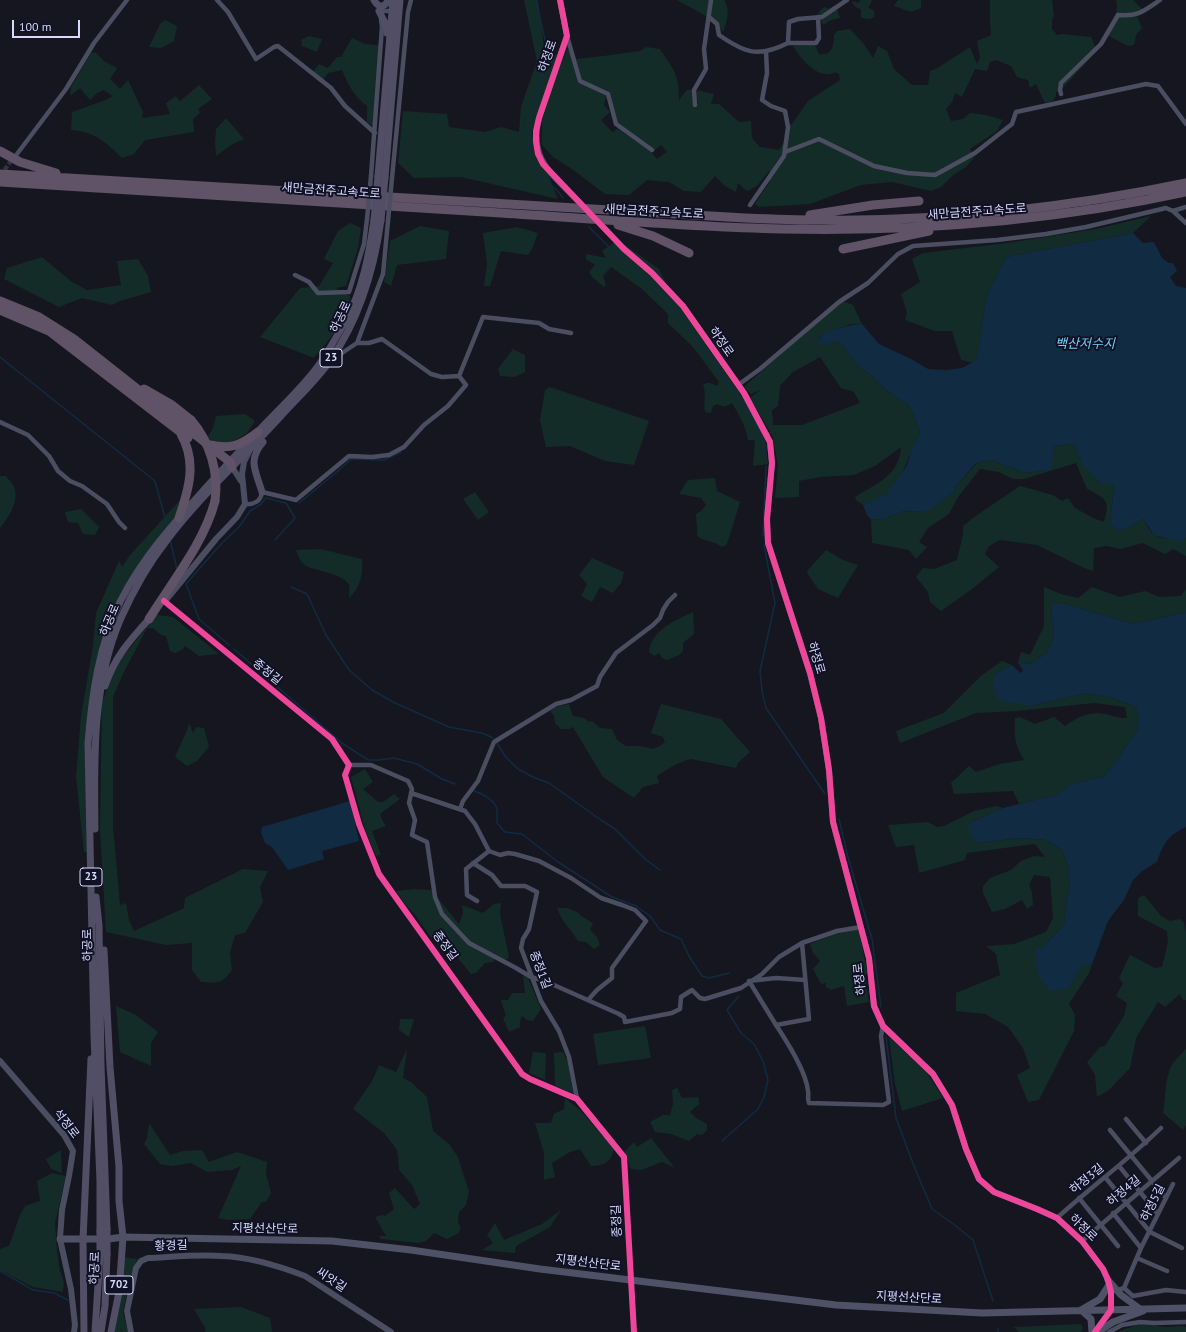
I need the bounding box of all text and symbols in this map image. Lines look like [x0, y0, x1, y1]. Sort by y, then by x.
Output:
scale bar [14, 12, 82, 38]
text: 100 m [19, 19, 52, 34]
street label: 하정로 [536, 38, 560, 74]
street label: 새만금전주고속도로 [281, 180, 381, 202]
street label: 새만금전주고속도로 [927, 201, 1027, 223]
street label: 새만금전주고속도로 [604, 202, 704, 222]
street label: 하공로 [327, 299, 355, 335]
street label: 하정로 [706, 324, 736, 360]
water label: 백산저수지 [1055, 336, 1115, 352]
road number: 23 [320, 349, 342, 367]
street label: 하공로 [97, 602, 123, 638]
street label: 하정로 [804, 640, 828, 676]
street label: 종정길 [250, 656, 284, 688]
road number: 23 [80, 868, 102, 886]
street label: 하공로 [81, 928, 95, 962]
street label: 종정길 [429, 928, 461, 964]
street label: 종정1길 [526, 949, 554, 991]
street label: 하정로 [851, 962, 869, 996]
street label: 석정로 [50, 1107, 82, 1141]
street label: 하정3길 [1067, 1161, 1107, 1197]
street label: 하정4길 [1104, 1173, 1144, 1209]
street label: 하정5길 [1138, 1182, 1168, 1224]
street label: 종정길 [609, 1204, 625, 1238]
street label: 하정로 [1066, 1211, 1100, 1245]
street label: 지평선산단로 [232, 1221, 298, 1237]
street label: 황경길 [154, 1238, 188, 1254]
street label: 하공로 [87, 1251, 103, 1285]
street label: 지평선산단로 [554, 1252, 622, 1274]
street label: 씨앗길 [313, 1265, 349, 1295]
road number: 702 [105, 1276, 133, 1294]
street label: 지평선산단로 [876, 1289, 942, 1307]

